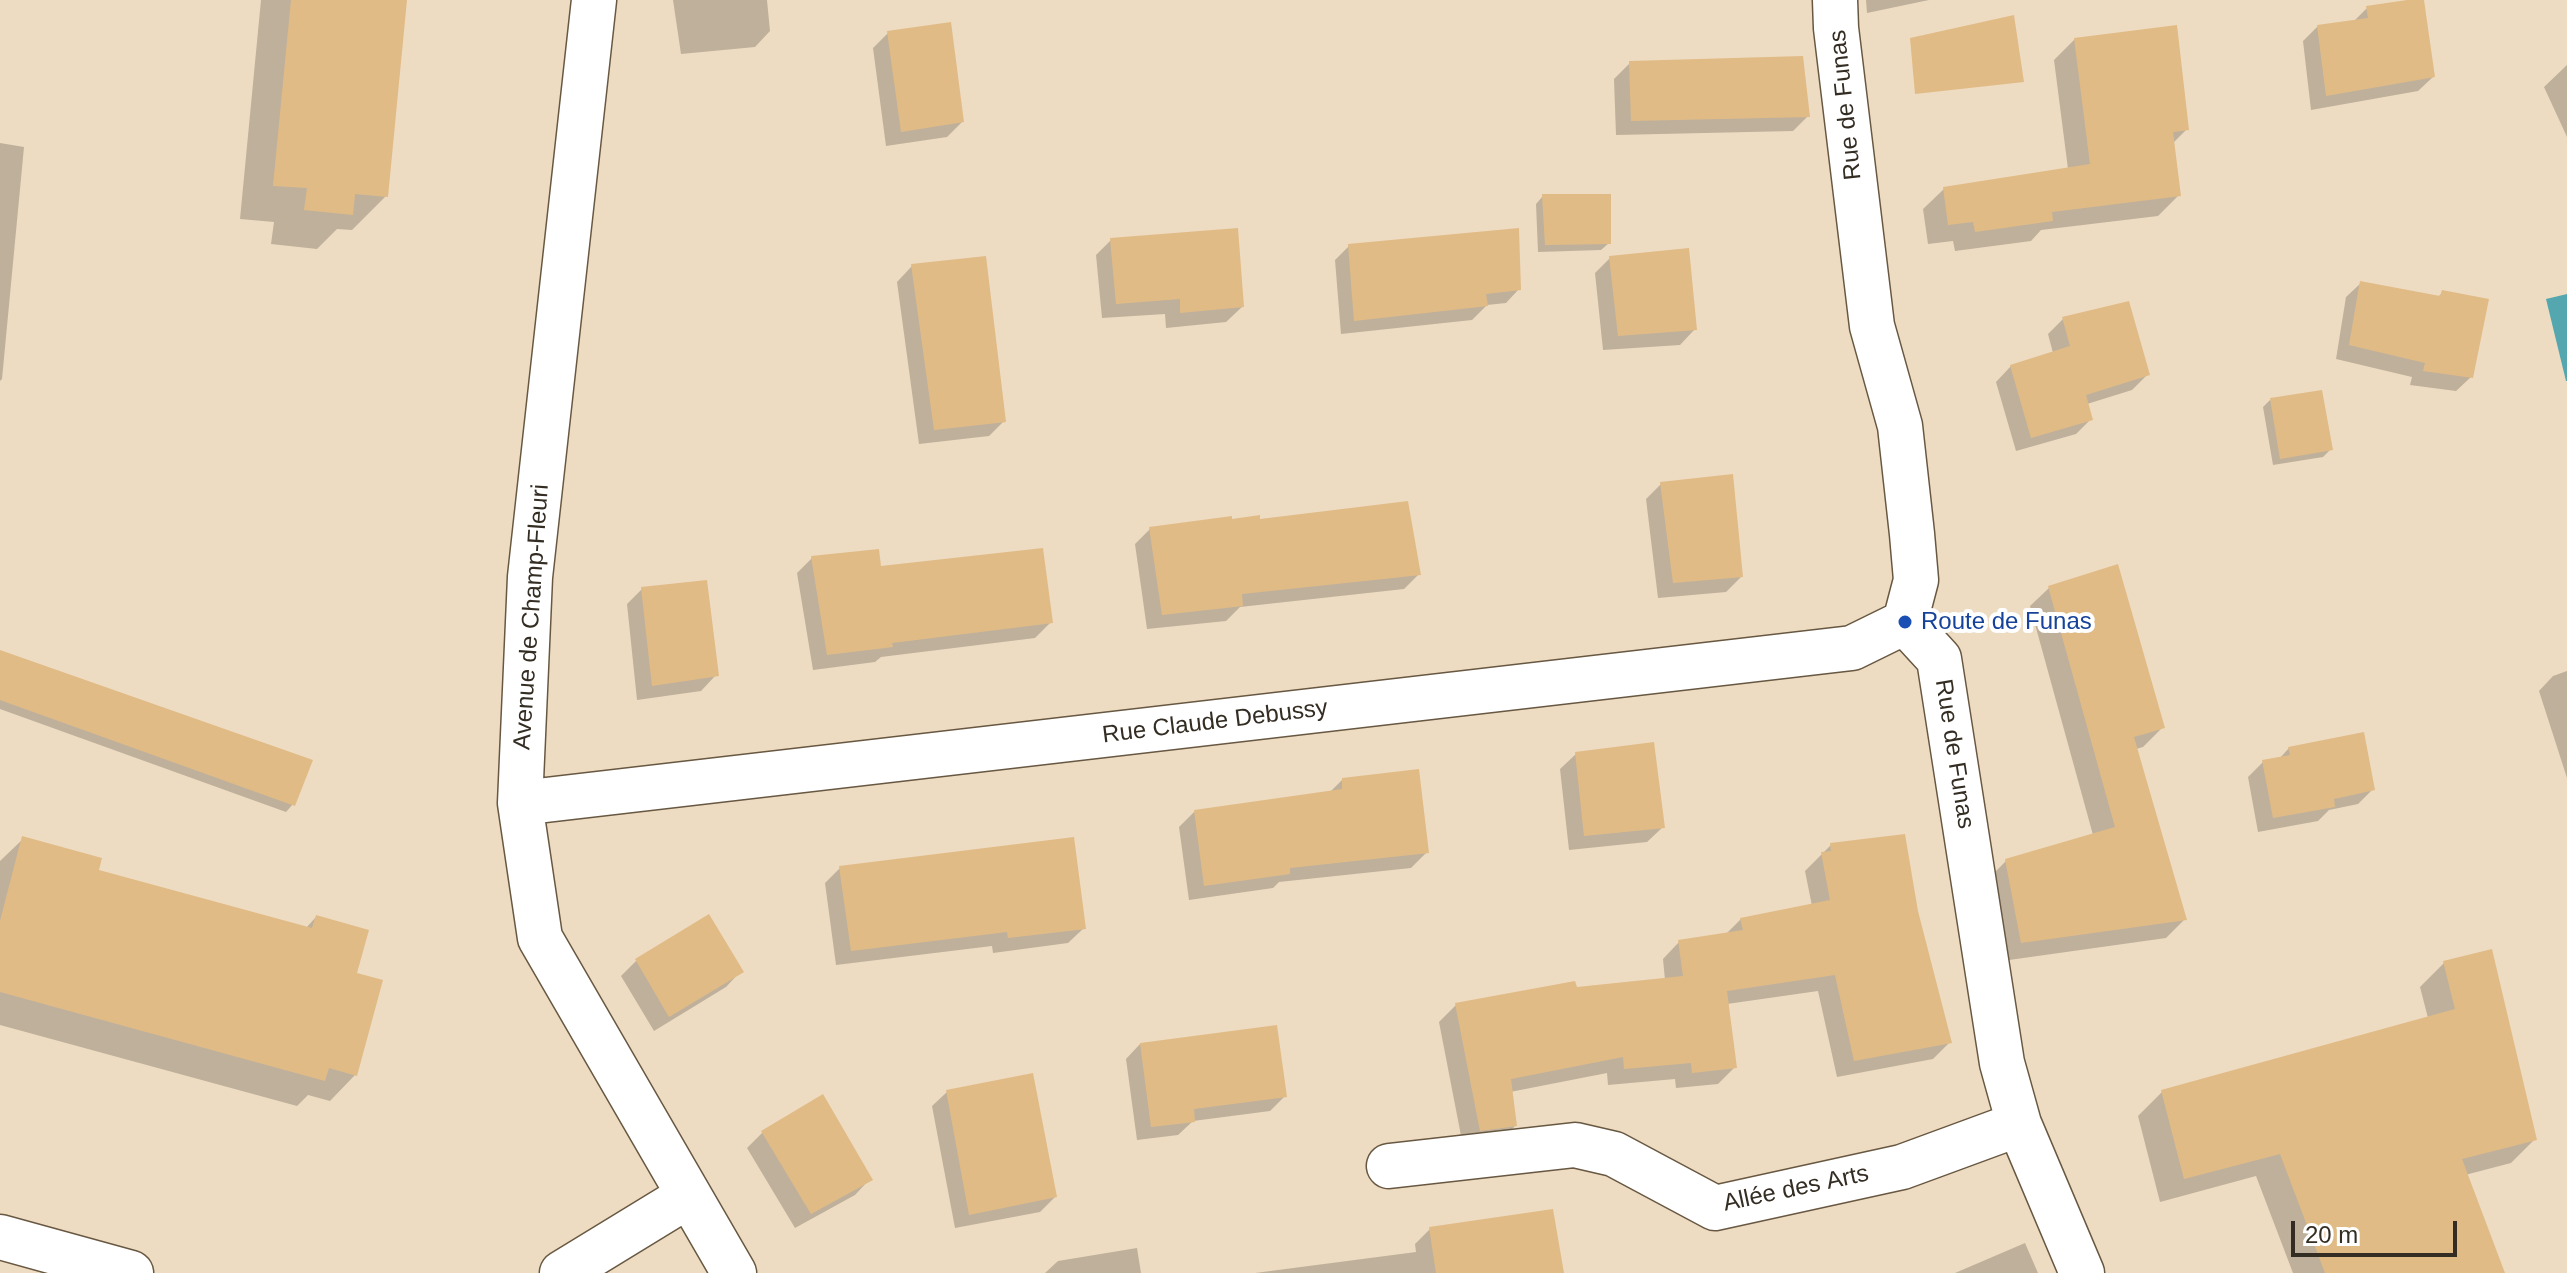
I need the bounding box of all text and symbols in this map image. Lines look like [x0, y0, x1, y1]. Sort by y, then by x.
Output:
street label: Rue de Funas [1824, 29, 1868, 181]
street label: Avenue de Champ-Fleuri [508, 483, 556, 751]
place label: Route de Funas [1921, 608, 2092, 636]
marker: Route de Funas [1896, 613, 1914, 631]
street label: Rue de Funas [1928, 677, 1980, 831]
street label: Rue Claude Debussy [1101, 694, 1329, 750]
street label: Allée des Arts [1721, 1160, 1871, 1218]
scale bar [2295, 1205, 2461, 1255]
text: 20 m [2305, 1221, 2358, 1248]

